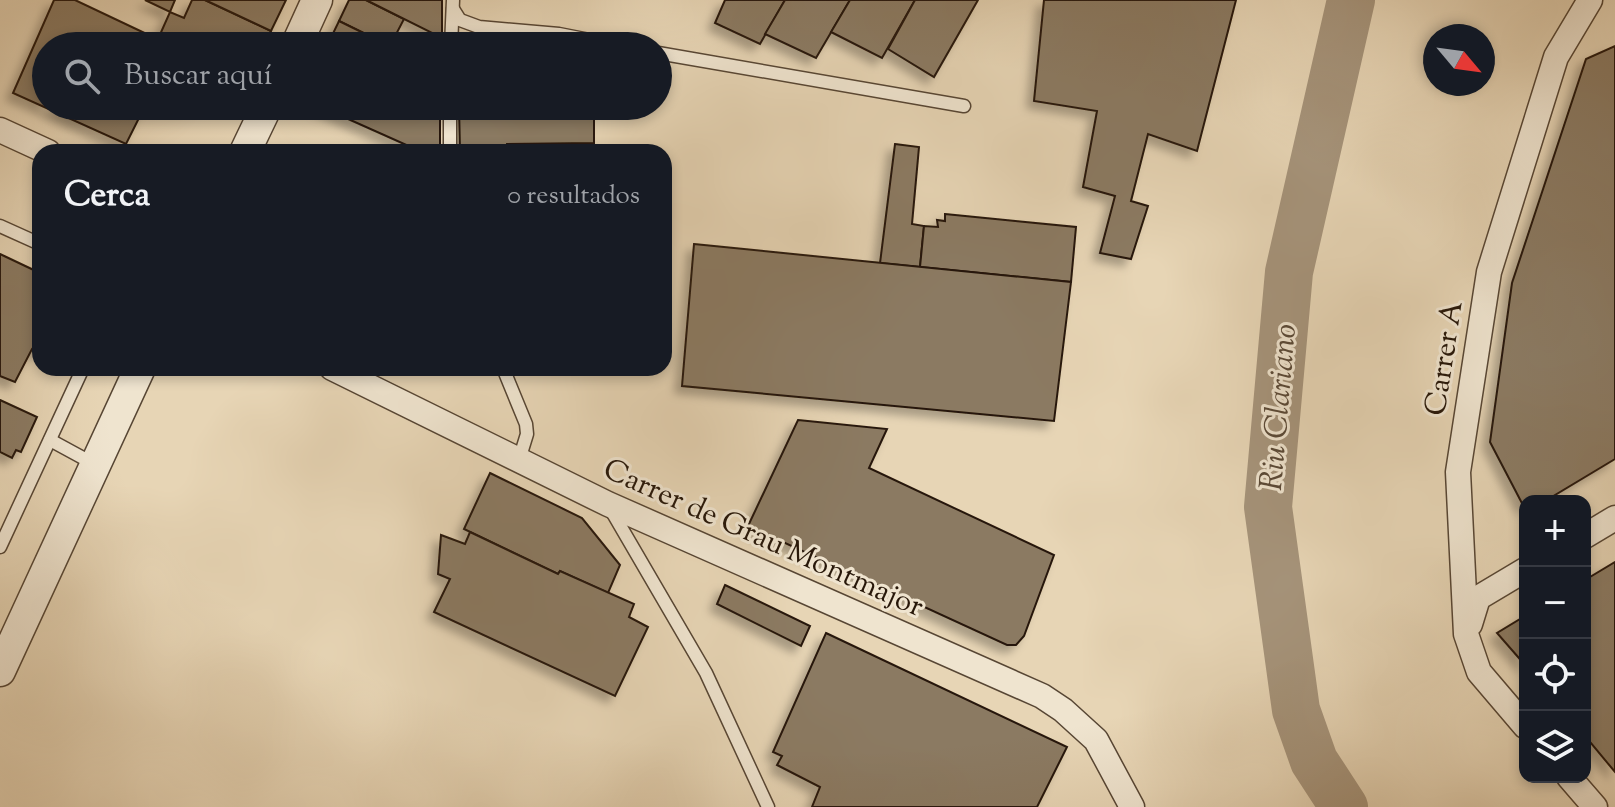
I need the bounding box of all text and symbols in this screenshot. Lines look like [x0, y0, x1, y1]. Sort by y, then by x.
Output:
north arrow [1423, 24, 1495, 96]
search box [32, 32, 672, 120]
icon: search [60, 54, 104, 98]
text: Buscar aquí [124, 55, 272, 98]
text: Cerca [64, 172, 150, 221]
text: 0 resultados [507, 178, 640, 215]
street label: Carrer A [1415, 298, 1476, 419]
water label: Riu Clariano [1250, 322, 1310, 493]
street label: Carrer de Grau Montmajor [596, 449, 930, 629]
map controls [1519, 495, 1591, 783]
button: + [1519, 495, 1591, 567]
button: − [1519, 567, 1591, 639]
button: locate [1519, 639, 1591, 711]
button: layers [1519, 711, 1591, 783]

